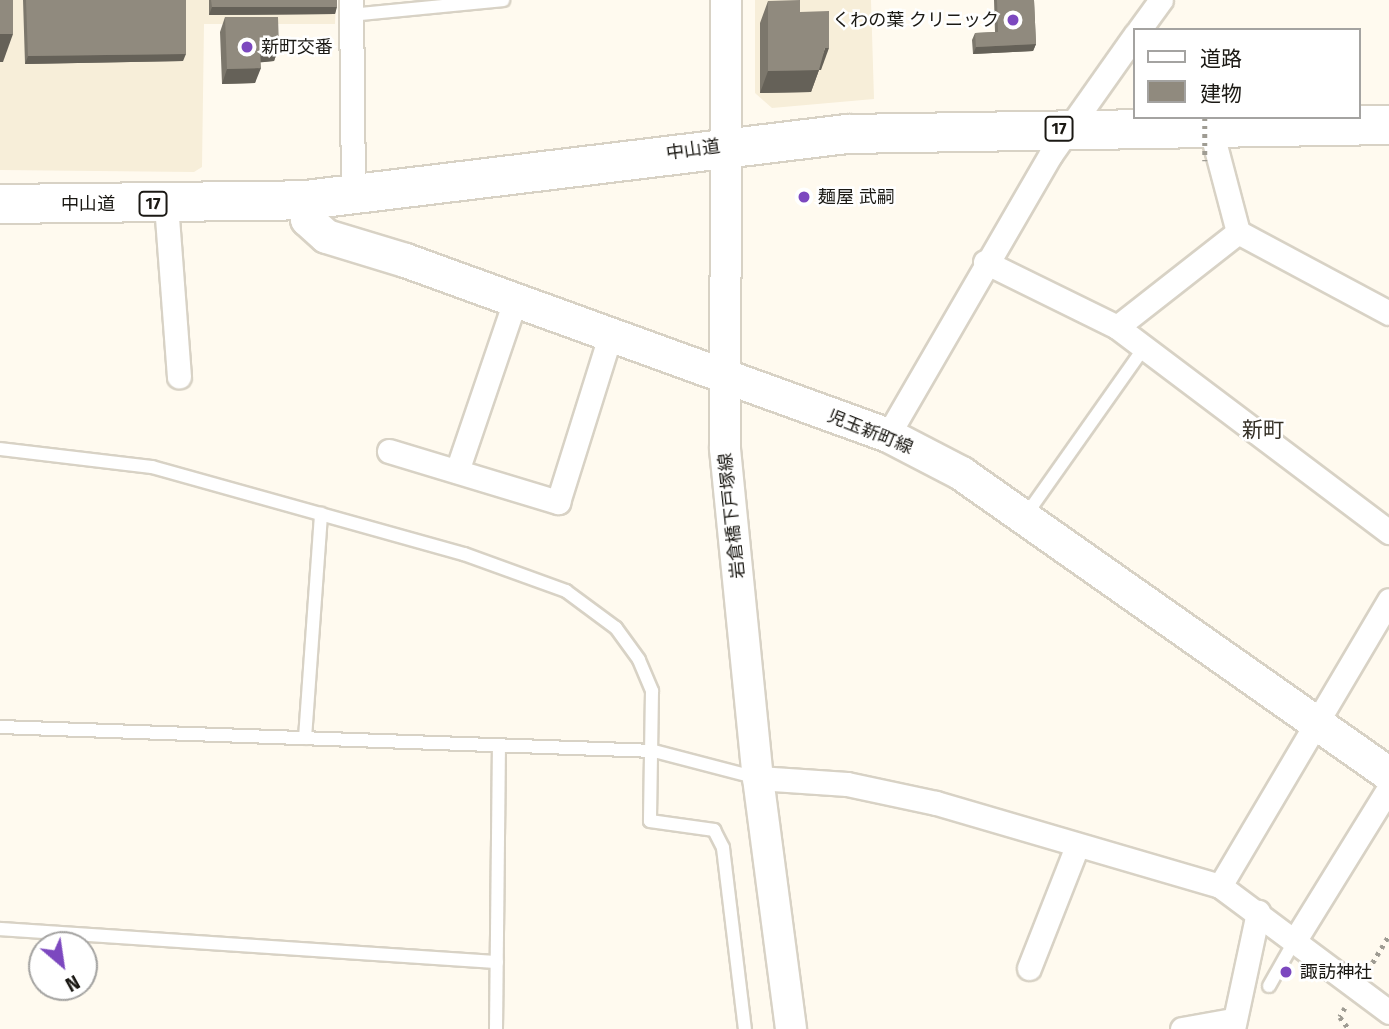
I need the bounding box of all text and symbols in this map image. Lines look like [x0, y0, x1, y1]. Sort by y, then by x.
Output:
place label: くわの葉 クリニック [832, 9, 999, 31]
marker: くわの葉 クリニック [1005, 12, 1021, 28]
legend [1134, 28, 1361, 119]
place label: 新町交番 [261, 36, 333, 58]
marker: 新町交番 [239, 39, 255, 55]
text: 道路 [1200, 46, 1242, 72]
text: 建物 [1200, 81, 1242, 107]
road number: 17 [1043, 116, 1075, 141]
street label: 中山道 [665, 136, 721, 164]
place label: 麺屋 武嗣 [818, 186, 895, 208]
marker: 麺屋 武嗣 [796, 189, 812, 205]
road number: 17 [137, 192, 169, 216]
street label: 中山道 [61, 193, 115, 215]
street label: 児玉新町線 [824, 405, 916, 459]
district label: 新町 [1242, 417, 1284, 443]
street label: 岩倉橋下戸塚線 [715, 452, 749, 580]
north arrow [28, 931, 98, 1001]
place label: 諏訪神社 [1300, 961, 1372, 983]
marker: 諏訪神社 [1278, 964, 1294, 980]
text: N [61, 970, 84, 996]

